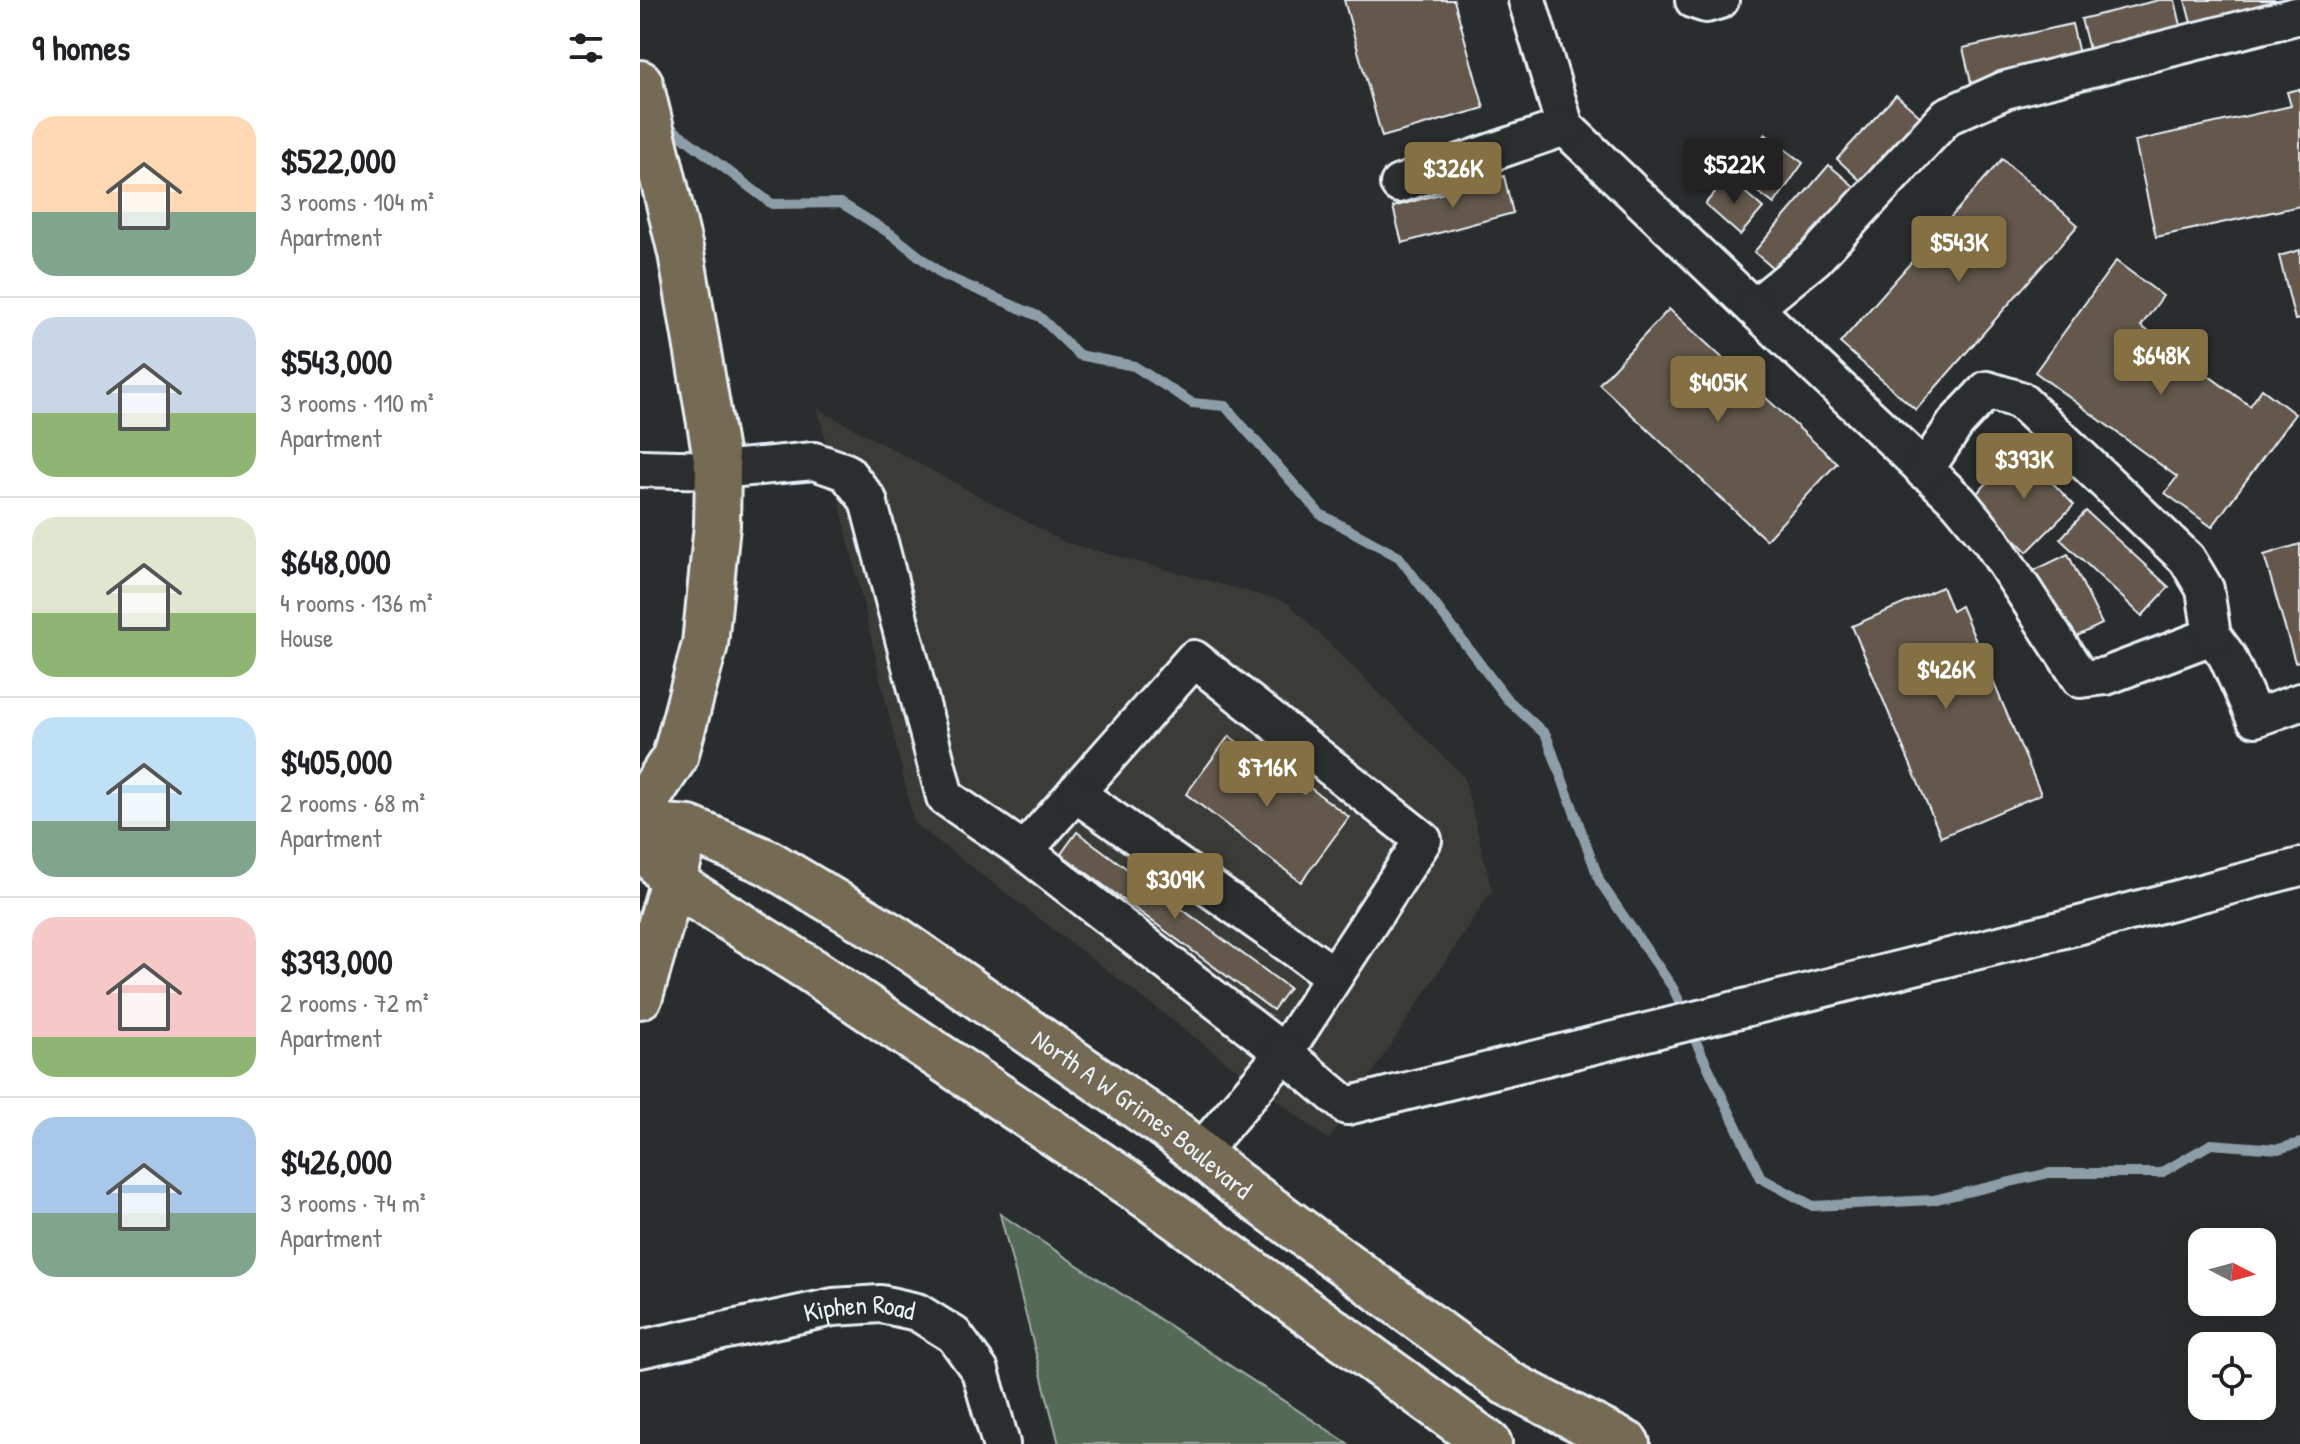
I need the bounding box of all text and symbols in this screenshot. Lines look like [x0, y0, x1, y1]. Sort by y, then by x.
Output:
text: 9 homes [32, 25, 130, 71]
icon: filters [564, 26, 608, 70]
text: $522,000 [280, 138, 396, 184]
pin: $522K [1678, 138, 1790, 206]
pin: $326K [1397, 142, 1509, 210]
text: $522K [1703, 146, 1765, 181]
icon: home [96, 148, 192, 244]
text: $326K [1423, 150, 1483, 185]
text: 3 rooms · 104 m² [280, 184, 434, 219]
pin: $543K [1903, 216, 2015, 284]
text: Apartment [280, 219, 382, 254]
text: $543K [1929, 224, 1989, 259]
pin: $648K [2105, 329, 2217, 397]
text: $648K [2132, 337, 2190, 372]
text: $543,000 [280, 339, 392, 385]
icon: home [96, 349, 192, 445]
pin: $405K [1662, 356, 1774, 424]
text: $405K [1688, 364, 1748, 399]
text: 3 rooms · 110 m² [280, 385, 434, 420]
text: Apartment [280, 420, 382, 455]
pin: $393K [1968, 433, 2080, 501]
text: $393K [1994, 441, 2054, 476]
text: $648,000 [280, 539, 391, 585]
icon: home [96, 549, 192, 645]
text: 4 rooms · 136 m² [280, 585, 433, 620]
text: House [280, 620, 333, 655]
pin: $426K [1890, 643, 2002, 711]
text: $426K [1916, 651, 1976, 686]
text: $405,000 [280, 739, 392, 785]
pin: $716K [1211, 741, 1323, 809]
icon: home [96, 749, 192, 845]
text: $716K [1237, 749, 1297, 784]
text: 2 rooms · 68 m² [280, 785, 425, 820]
text: Apartment [280, 820, 382, 855]
pin: $309K [1119, 853, 1231, 921]
text: $309K [1145, 861, 1205, 896]
text: $393,000 [280, 939, 393, 985]
icon: home [96, 949, 192, 1045]
text: 2 rooms · 72 m² [280, 985, 429, 1020]
text: Apartment [280, 1020, 382, 1055]
street label: North A W Grimes Boulevard [1025, 1021, 1259, 1207]
text: $426,000 [280, 1139, 392, 1185]
icon: home [96, 1149, 192, 1245]
text: 3 rooms · 74 m² [280, 1185, 426, 1220]
text: Apartment [280, 1220, 382, 1255]
north arrow [2188, 1228, 2276, 1316]
map controls [2188, 1228, 2276, 1420]
street label: Kiphen Road [800, 1286, 919, 1330]
button: locate [2188, 1332, 2276, 1420]

